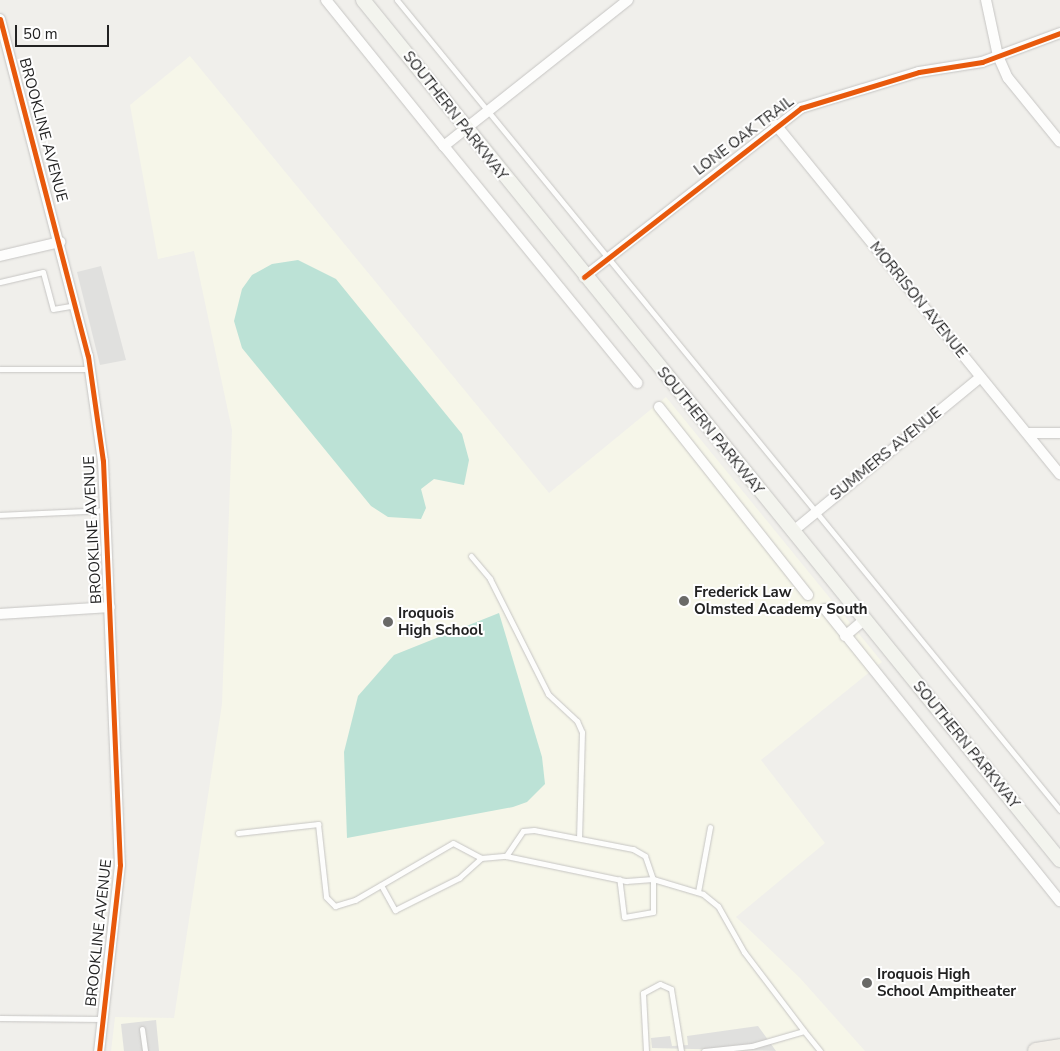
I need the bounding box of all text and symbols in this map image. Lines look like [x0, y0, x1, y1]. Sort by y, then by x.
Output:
scale bar [18, 15, 111, 47]
text: 50 m [23, 24, 58, 44]
street label: SOUTHERN PARKWAY [399, 48, 511, 184]
street label: BROOKLINE AVENUE [15, 56, 71, 204]
street label: LONE OAK TRAIL [691, 93, 797, 179]
street label: MORRISON AVENUE [866, 238, 970, 362]
street label: SOUTHERN PARKWAY [653, 364, 767, 498]
street label: SUMMERS AVENUE [827, 404, 945, 504]
street label: BROOKLINE AVENUE [80, 456, 106, 604]
place label: Frederick Law Olmsted Academy South [694, 583, 868, 618]
marker: Frederick Law Olmsted Academy South [678, 595, 690, 607]
place label: Iroquois High School [398, 604, 483, 639]
marker: Iroquois High School [382, 616, 394, 628]
street label: SOUTHERN PARKWAY [909, 678, 1023, 812]
street label: BROOKLINE AVENUE [82, 858, 116, 1008]
place label: Iroquois High School Ampitheater [877, 965, 1016, 1000]
marker: Iroquois High School Ampitheater [861, 977, 873, 989]

